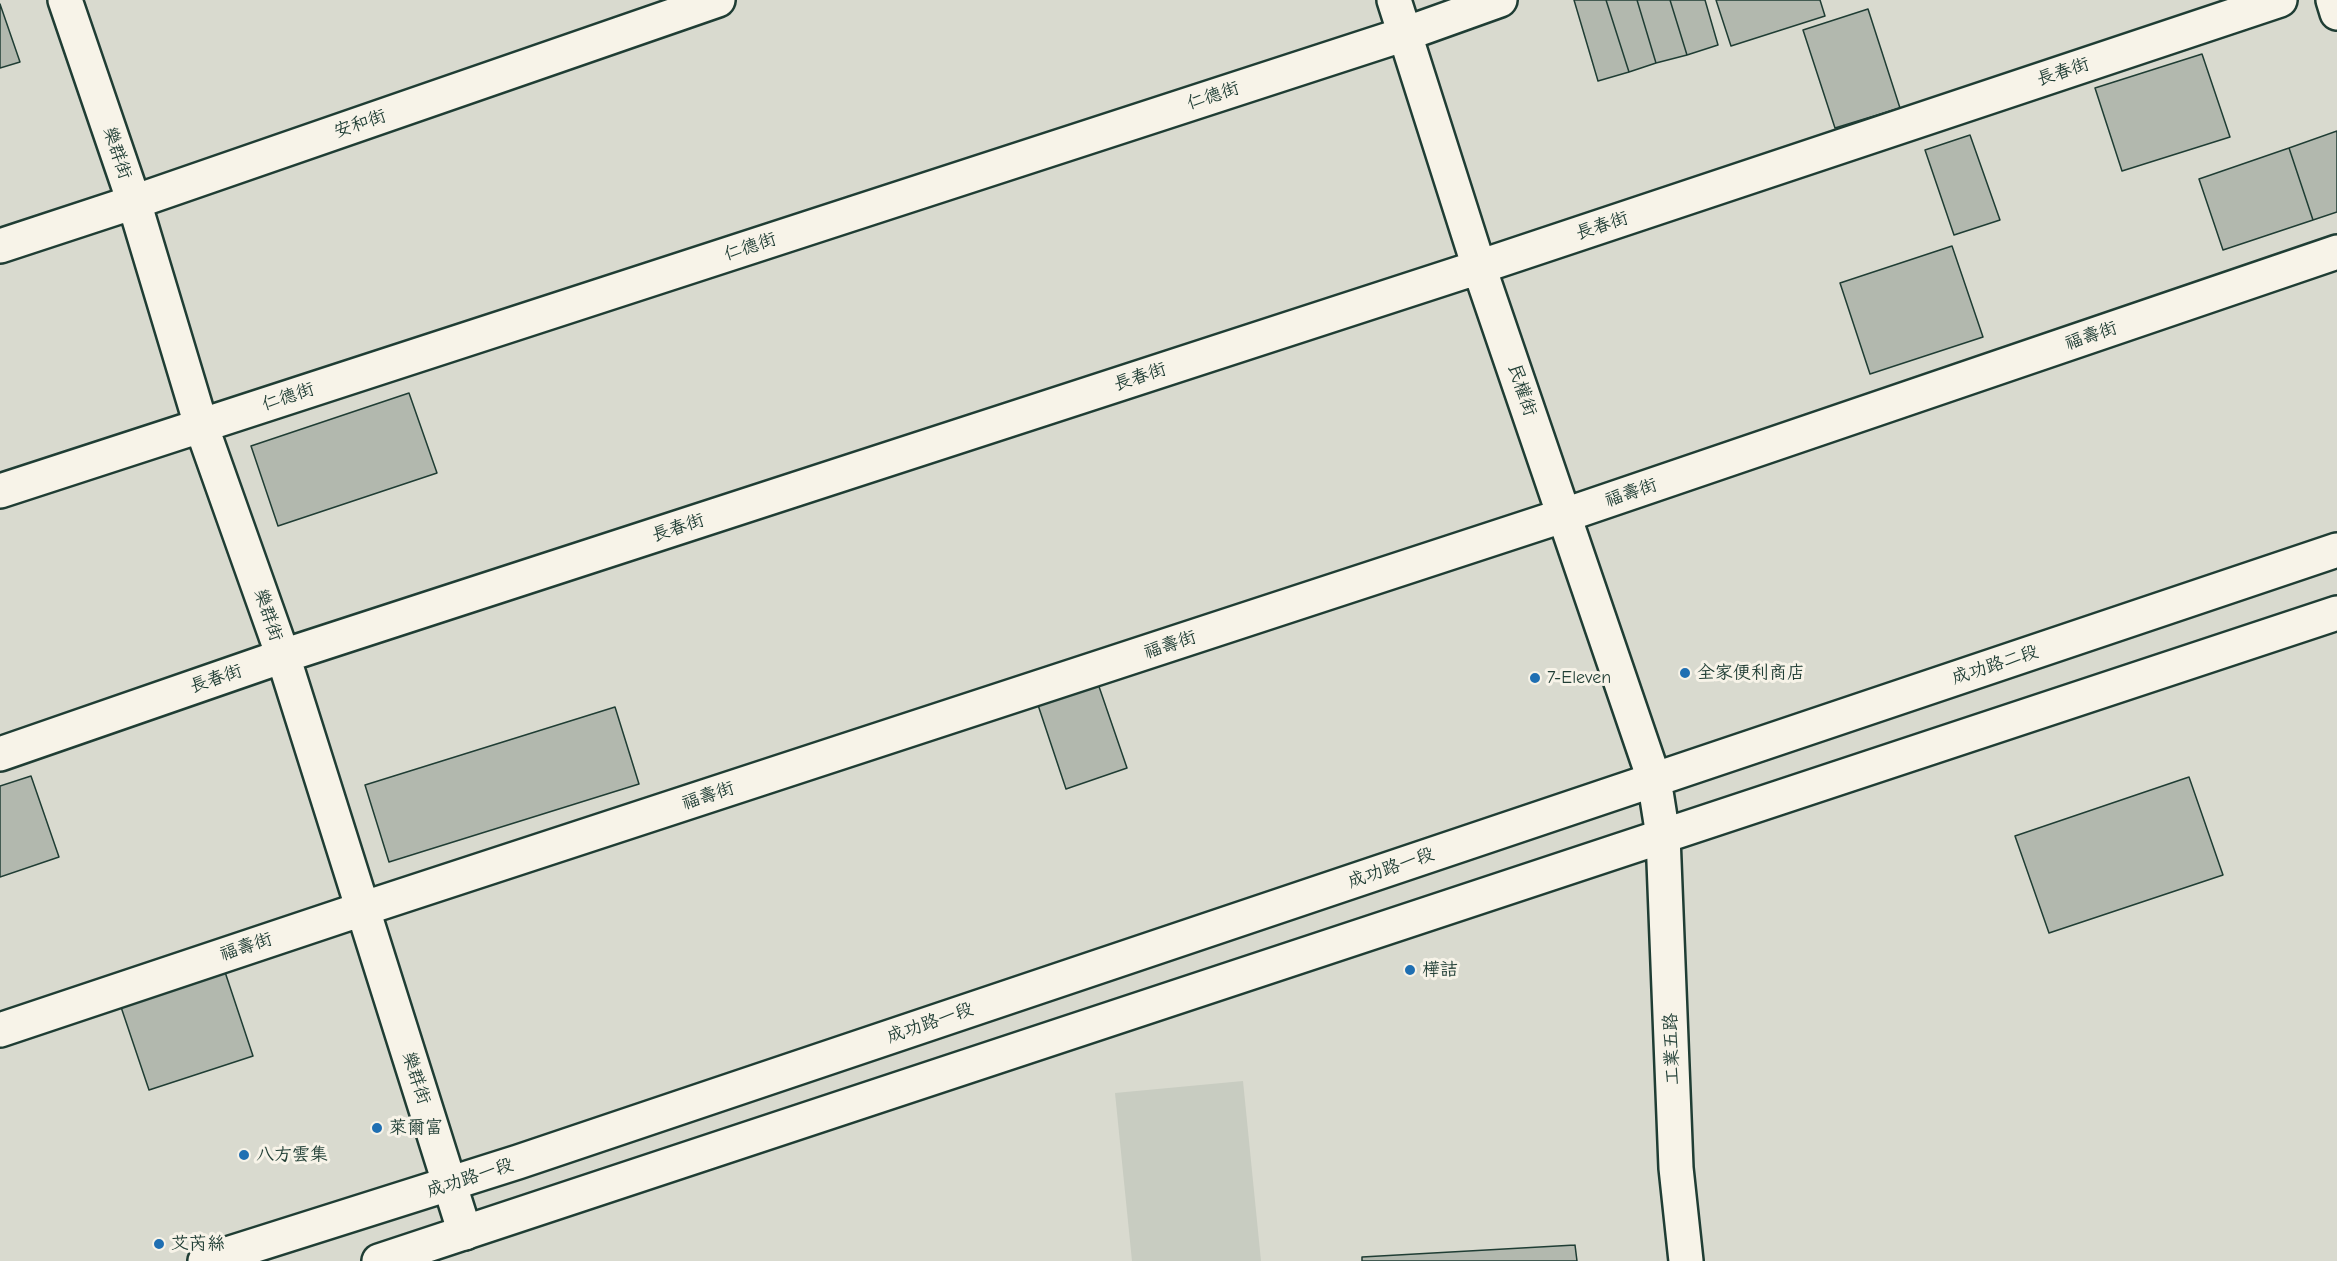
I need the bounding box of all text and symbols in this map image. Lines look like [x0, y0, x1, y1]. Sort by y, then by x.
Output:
street label: 長春街 [2034, 53, 2092, 91]
street label: 仁德街 [1184, 77, 1242, 115]
street label: 安和街 [331, 105, 389, 143]
street label: 樂群街 [98, 124, 136, 182]
street label: 長春街 [1573, 207, 1631, 245]
street label: 仁德街 [721, 228, 779, 266]
street label: 福壽街 [2062, 317, 2120, 355]
street label: 長春街 [1111, 358, 1169, 396]
street label: 民權街 [1503, 361, 1541, 419]
street label: 仁德街 [259, 378, 317, 416]
street label: 福壽街 [1602, 474, 1660, 512]
street label: 長春街 [649, 509, 707, 547]
street label: 樂群街 [249, 586, 287, 644]
street label: 福壽街 [1141, 626, 1199, 664]
street label: 成功路二段 [1949, 641, 2041, 689]
street label: 長春街 [187, 660, 245, 698]
place label: 全家便利商店 [1697, 662, 1805, 684]
marker: 全家便利商店 [1678, 666, 1692, 680]
place label: 7-Eleven [1547, 667, 1611, 689]
marker: 7-Eleven [1528, 671, 1542, 685]
street label: 福壽街 [679, 777, 737, 815]
street label: 成功路一段 [1345, 843, 1437, 893]
street label: 福壽街 [217, 928, 275, 966]
place label: 樺詰 [1422, 959, 1458, 981]
marker: 樺詰 [1403, 963, 1417, 977]
street label: 成功路一段 [884, 998, 976, 1048]
street label: 工業五路 [1660, 1013, 1684, 1085]
street label: 樂群街 [397, 1049, 435, 1107]
place label: 萊爾富 [389, 1117, 443, 1139]
marker: 萊爾富 [370, 1121, 384, 1135]
place label: 八方雲集 [256, 1144, 328, 1166]
marker: 八方雲集 [237, 1148, 251, 1162]
street label: 成功路一段 [424, 1154, 516, 1202]
place label: 艾芮絲 [171, 1233, 225, 1255]
marker: 艾芮絲 [152, 1237, 166, 1251]

